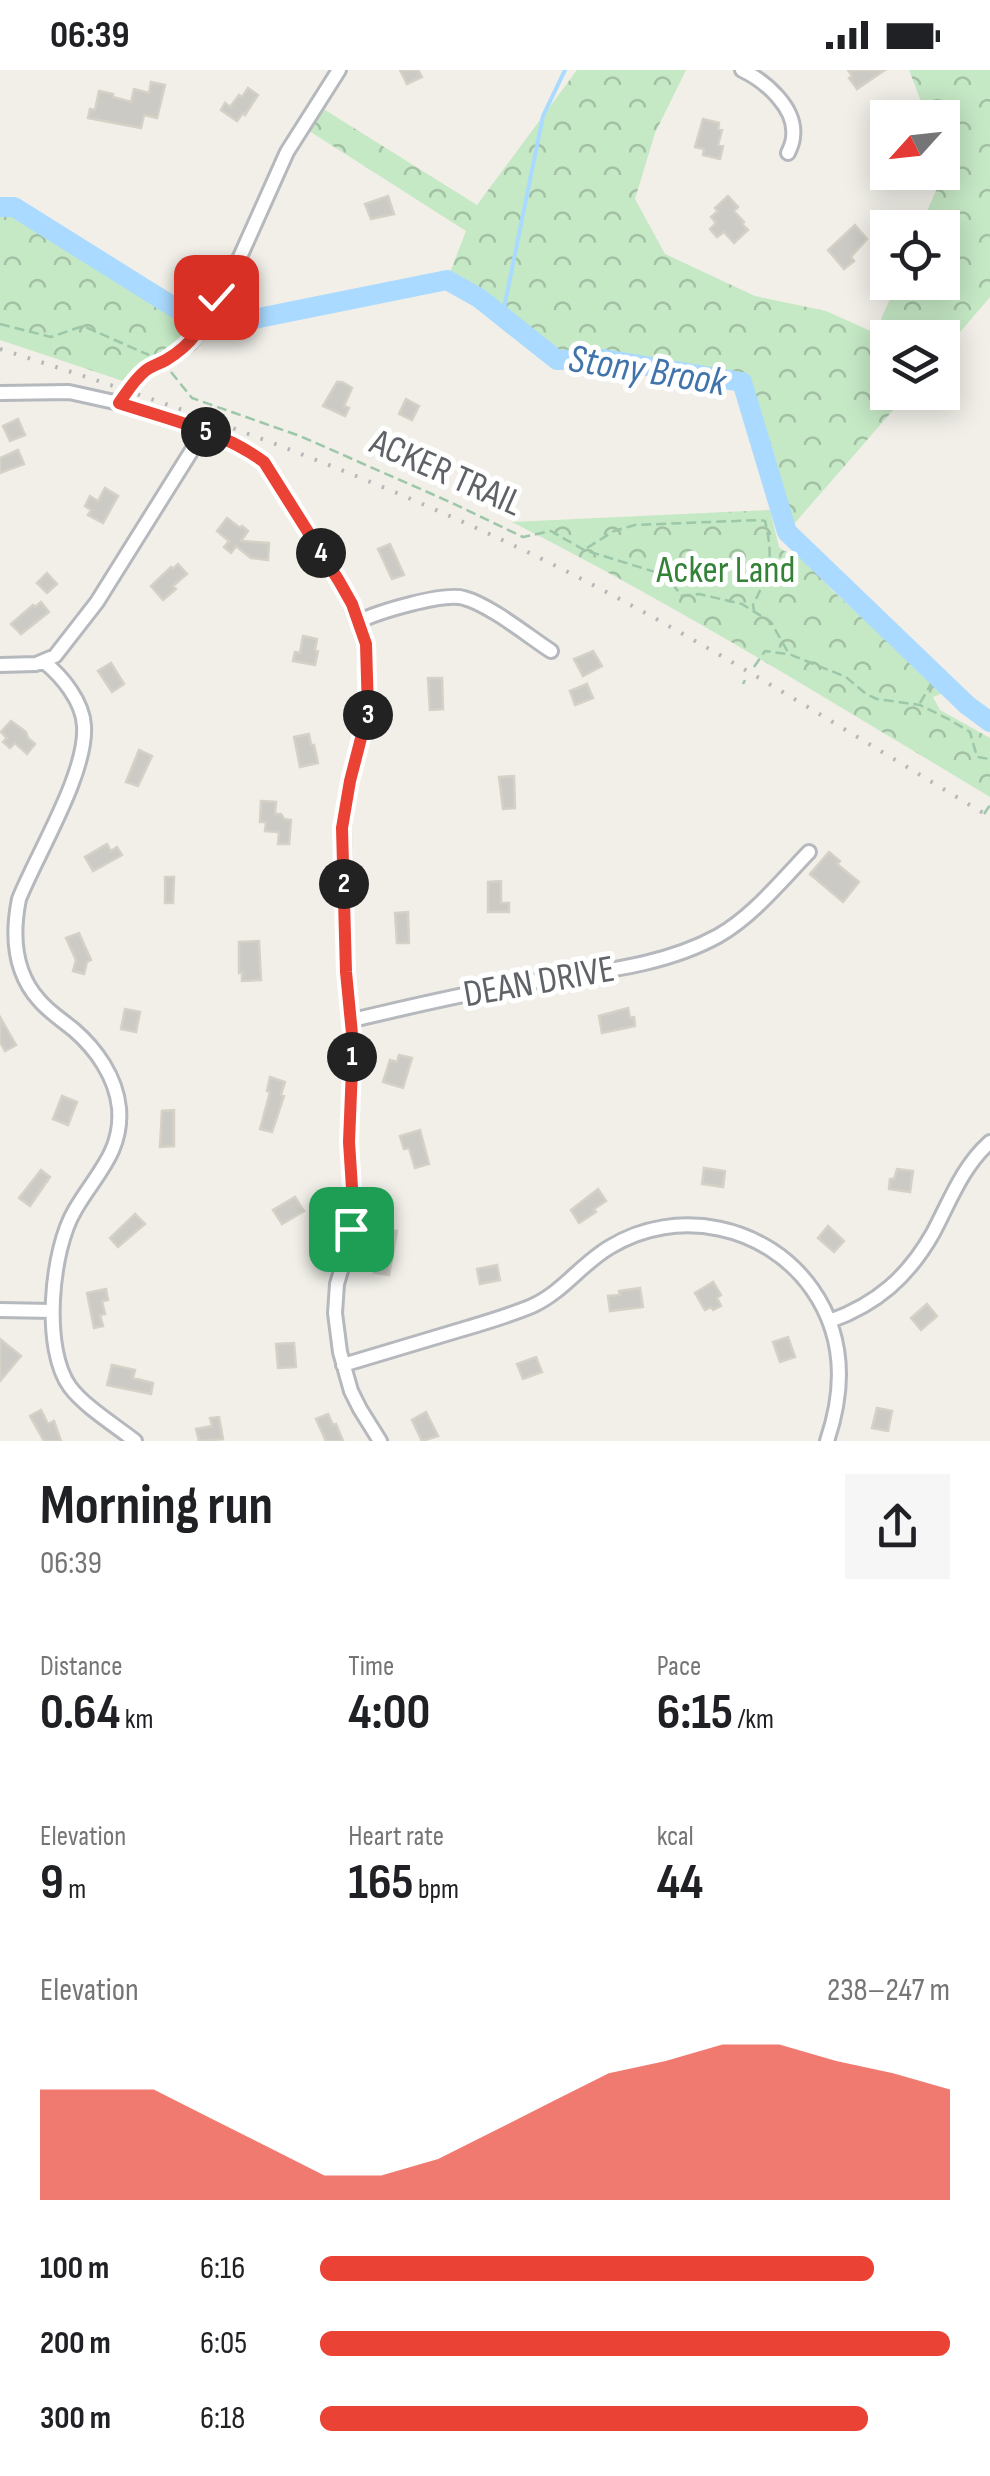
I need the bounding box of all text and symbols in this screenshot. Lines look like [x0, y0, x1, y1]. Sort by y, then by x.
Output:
text: 06:39 [50, 13, 130, 58]
north arrow [870, 100, 960, 190]
map controls [870, 100, 960, 410]
button: locate [870, 210, 960, 300]
pin [174, 255, 259, 340]
icon: check [189, 270, 244, 325]
button: layers [870, 320, 960, 410]
water label: Stony Brook [565, 335, 730, 407]
pin: 5 [181, 407, 231, 457]
text: 5 [200, 415, 212, 448]
street label: ACKER TRAIL [362, 419, 529, 526]
pin: 4 [296, 528, 346, 578]
text: 4 [314, 536, 328, 569]
park label: Acker Land [656, 548, 795, 593]
pin: 3 [343, 690, 393, 740]
text: 3 [362, 698, 374, 731]
pin: 2 [319, 859, 369, 909]
text: 2 [338, 867, 350, 900]
street label: DEAN DRIVE [460, 947, 618, 1017]
pin: 1 [327, 1032, 377, 1082]
text: 1 [347, 1040, 357, 1073]
pin [309, 1187, 394, 1272]
icon: arrive [324, 1202, 379, 1257]
text: Morning run [40, 1473, 273, 1540]
button: share [845, 1474, 950, 1579]
text: 06:39 [40, 1544, 102, 1583]
text: Distance [40, 1650, 123, 1683]
text: Time [348, 1650, 394, 1683]
text: Pace [657, 1650, 701, 1683]
text: 0.64 [40, 1683, 120, 1743]
text: 4:00 [348, 1683, 430, 1743]
text: 6:15 [657, 1683, 733, 1743]
text: km [120, 1703, 153, 1736]
text: /km [733, 1703, 774, 1736]
text: Elevation [40, 1820, 126, 1853]
text: Heart rate [348, 1820, 444, 1853]
text: kcal [657, 1820, 694, 1853]
text: 9 [40, 1853, 64, 1913]
text: 165 [348, 1853, 413, 1913]
text: 44 [657, 1853, 703, 1913]
text: m [64, 1873, 86, 1906]
text: bpm [413, 1873, 459, 1906]
text: Elevation [40, 1971, 139, 2010]
text: 238–247 m [827, 1971, 950, 2010]
text: 100 m [40, 2249, 109, 2288]
text: 6:16 [200, 2249, 245, 2288]
text: 200 m [40, 2324, 111, 2363]
text: 6:05 [200, 2324, 247, 2363]
text: 300 m [40, 2399, 111, 2438]
text: 6:18 [200, 2399, 245, 2438]

